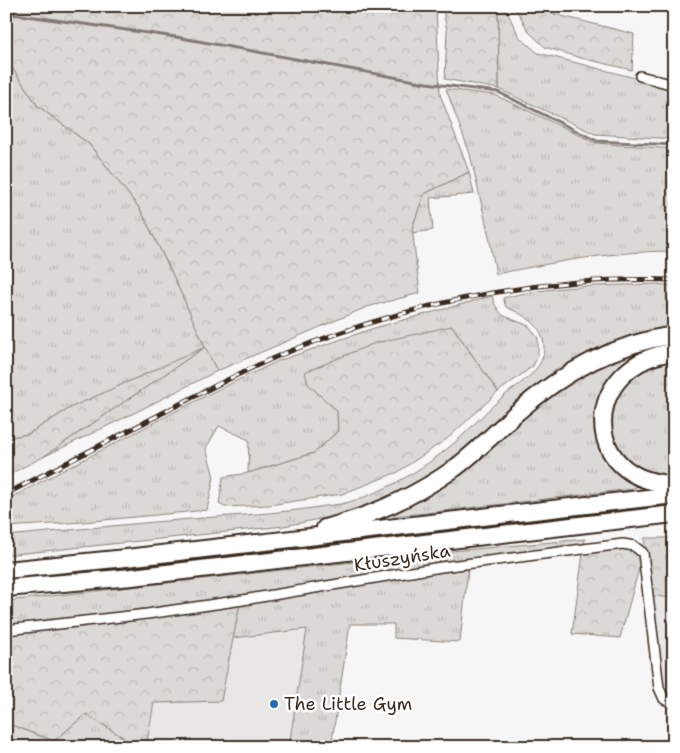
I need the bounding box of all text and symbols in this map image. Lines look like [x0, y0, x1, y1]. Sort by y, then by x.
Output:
street label: Kłuszyńska [352, 539, 452, 577]
place label: The Little Gym [284, 692, 412, 716]
marker: The Little Gym [268, 698, 280, 710]

